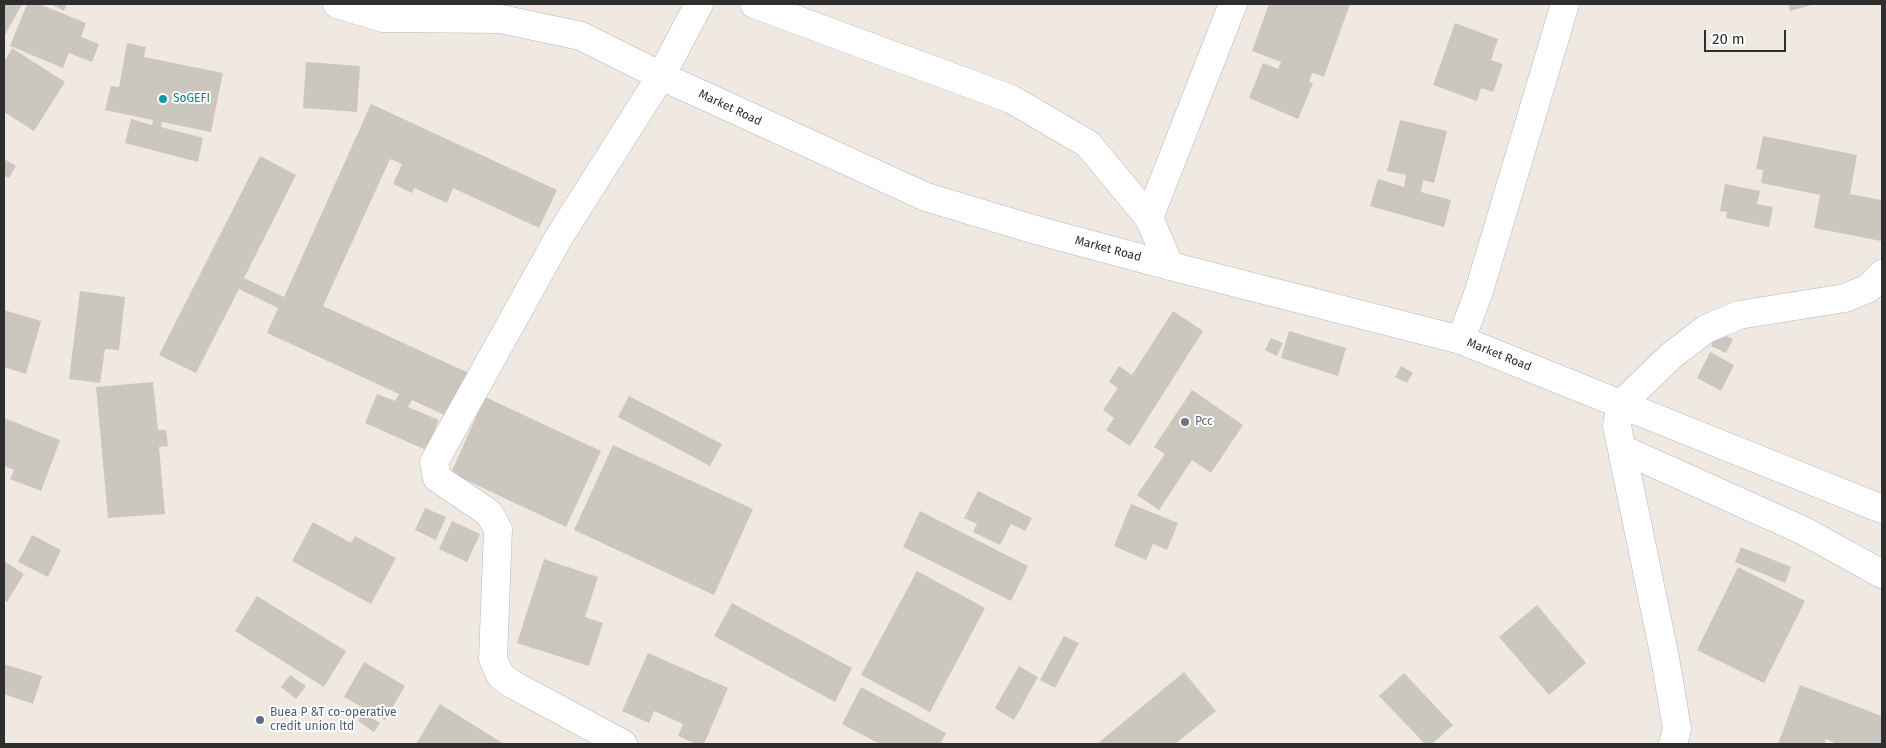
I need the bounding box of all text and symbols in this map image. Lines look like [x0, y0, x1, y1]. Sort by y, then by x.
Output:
scale bar [1706, 20, 1788, 52]
text: 20 m [1712, 30, 1745, 48]
street label: Market Road [696, 87, 764, 129]
place label: SoGEFI [173, 92, 210, 106]
marker: SoGEFI [157, 93, 169, 105]
street label: Market Road [1073, 233, 1143, 265]
street label: Market Road [1465, 336, 1533, 374]
place label: Pcc [1195, 415, 1213, 429]
marker: Pcc [1179, 416, 1191, 428]
place label: Buea P &T co-operative credit union ltd [270, 706, 397, 734]
marker: Buea P &T co-operative credit union ltd [254, 714, 266, 726]

